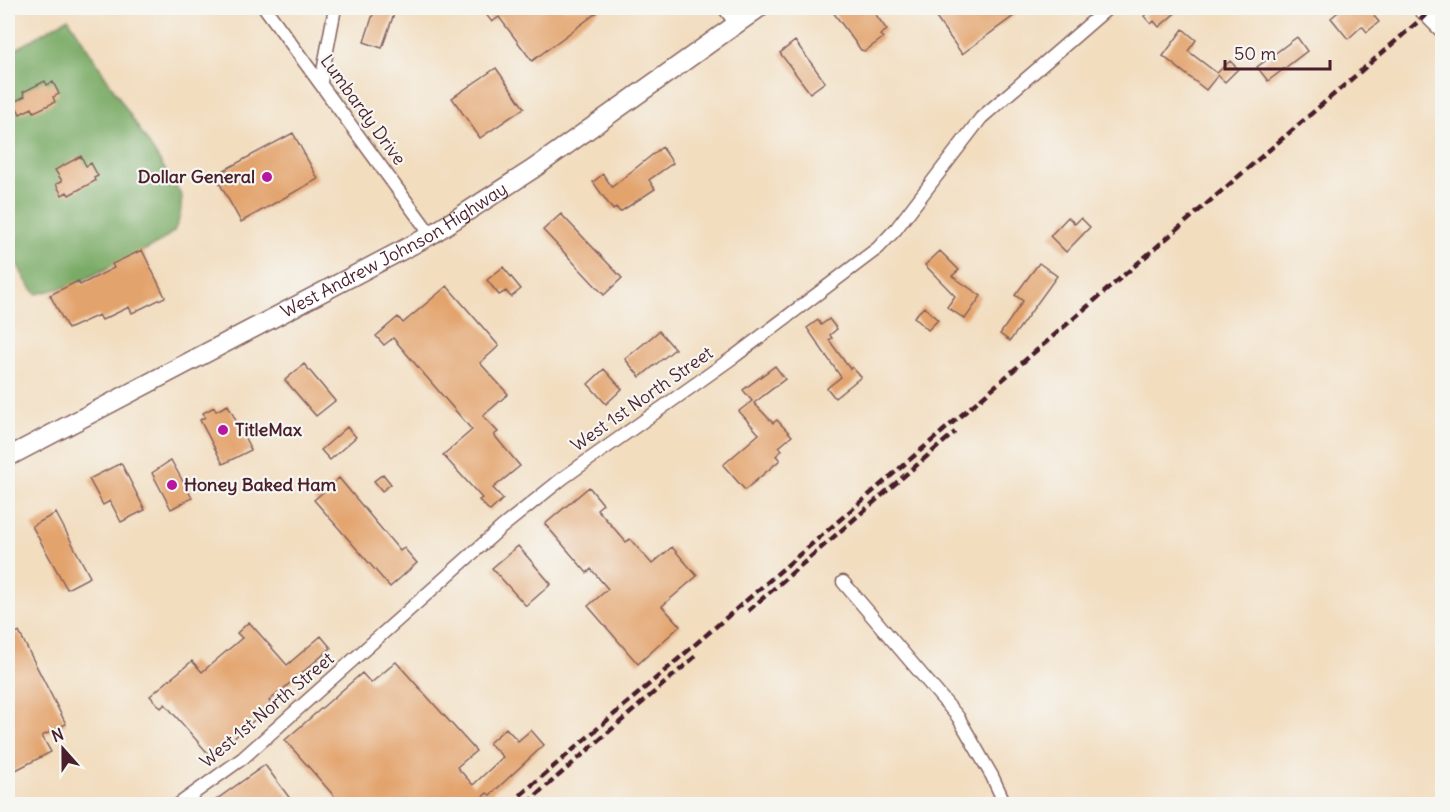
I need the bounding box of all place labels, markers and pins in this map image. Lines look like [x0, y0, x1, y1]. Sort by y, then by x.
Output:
place label: Dollar General [138, 165, 255, 188]
marker: Dollar General [260, 170, 274, 184]
place label: TitleMax [235, 418, 302, 441]
marker: TitleMax [216, 423, 230, 437]
place label: Honey Baked Ham [184, 473, 337, 496]
marker: Honey Baked Ham [165, 478, 179, 492]

